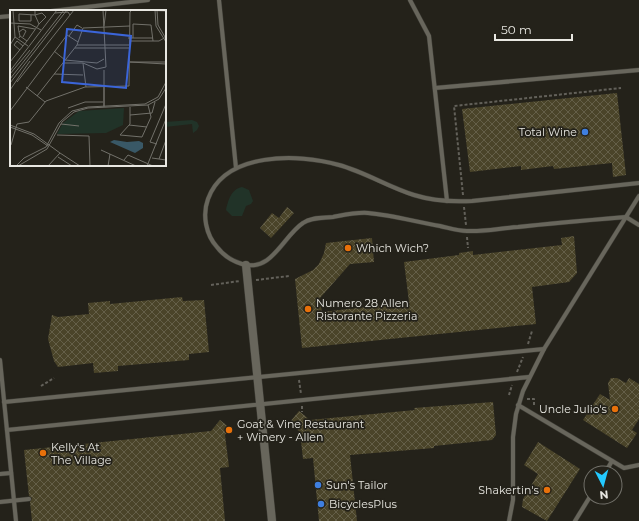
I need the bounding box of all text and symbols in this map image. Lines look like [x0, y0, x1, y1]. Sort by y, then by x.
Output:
inset map [10, 10, 166, 166]
scale bar [495, 16, 572, 42]
text: 50 m [501, 22, 532, 37]
place label: Total Wine [519, 125, 577, 139]
marker: Total Wine [580, 127, 590, 137]
place label: Which Wich? [356, 241, 429, 255]
marker: Which Wich? [343, 243, 353, 253]
place label: Numero 28 Allen Ristorante Pizzeria [316, 296, 418, 323]
marker: Numero 28 Allen Ristorante Pizzeria [303, 304, 313, 314]
place label: Uncle Julio's [539, 402, 608, 416]
marker: Uncle Julio's [610, 404, 620, 414]
place label: Goat & Vine Restaurant + Winery - Allen [237, 417, 365, 444]
marker: Goat & Vine Restaurant + Winery - Allen [224, 425, 234, 435]
place label: Kelly's At The Village [51, 440, 112, 467]
marker: Kelly's At The Village [38, 448, 48, 458]
north arrow [583, 465, 623, 505]
place label: Sun's Tailor [326, 478, 388, 492]
marker: Sun's Tailor [313, 480, 323, 490]
place label: Shakertin's [478, 483, 540, 497]
marker: Shakertin's [542, 485, 552, 495]
text: N [599, 488, 609, 502]
place label: BicyclesPlus [329, 497, 398, 511]
marker: BicyclesPlus [316, 499, 326, 509]

